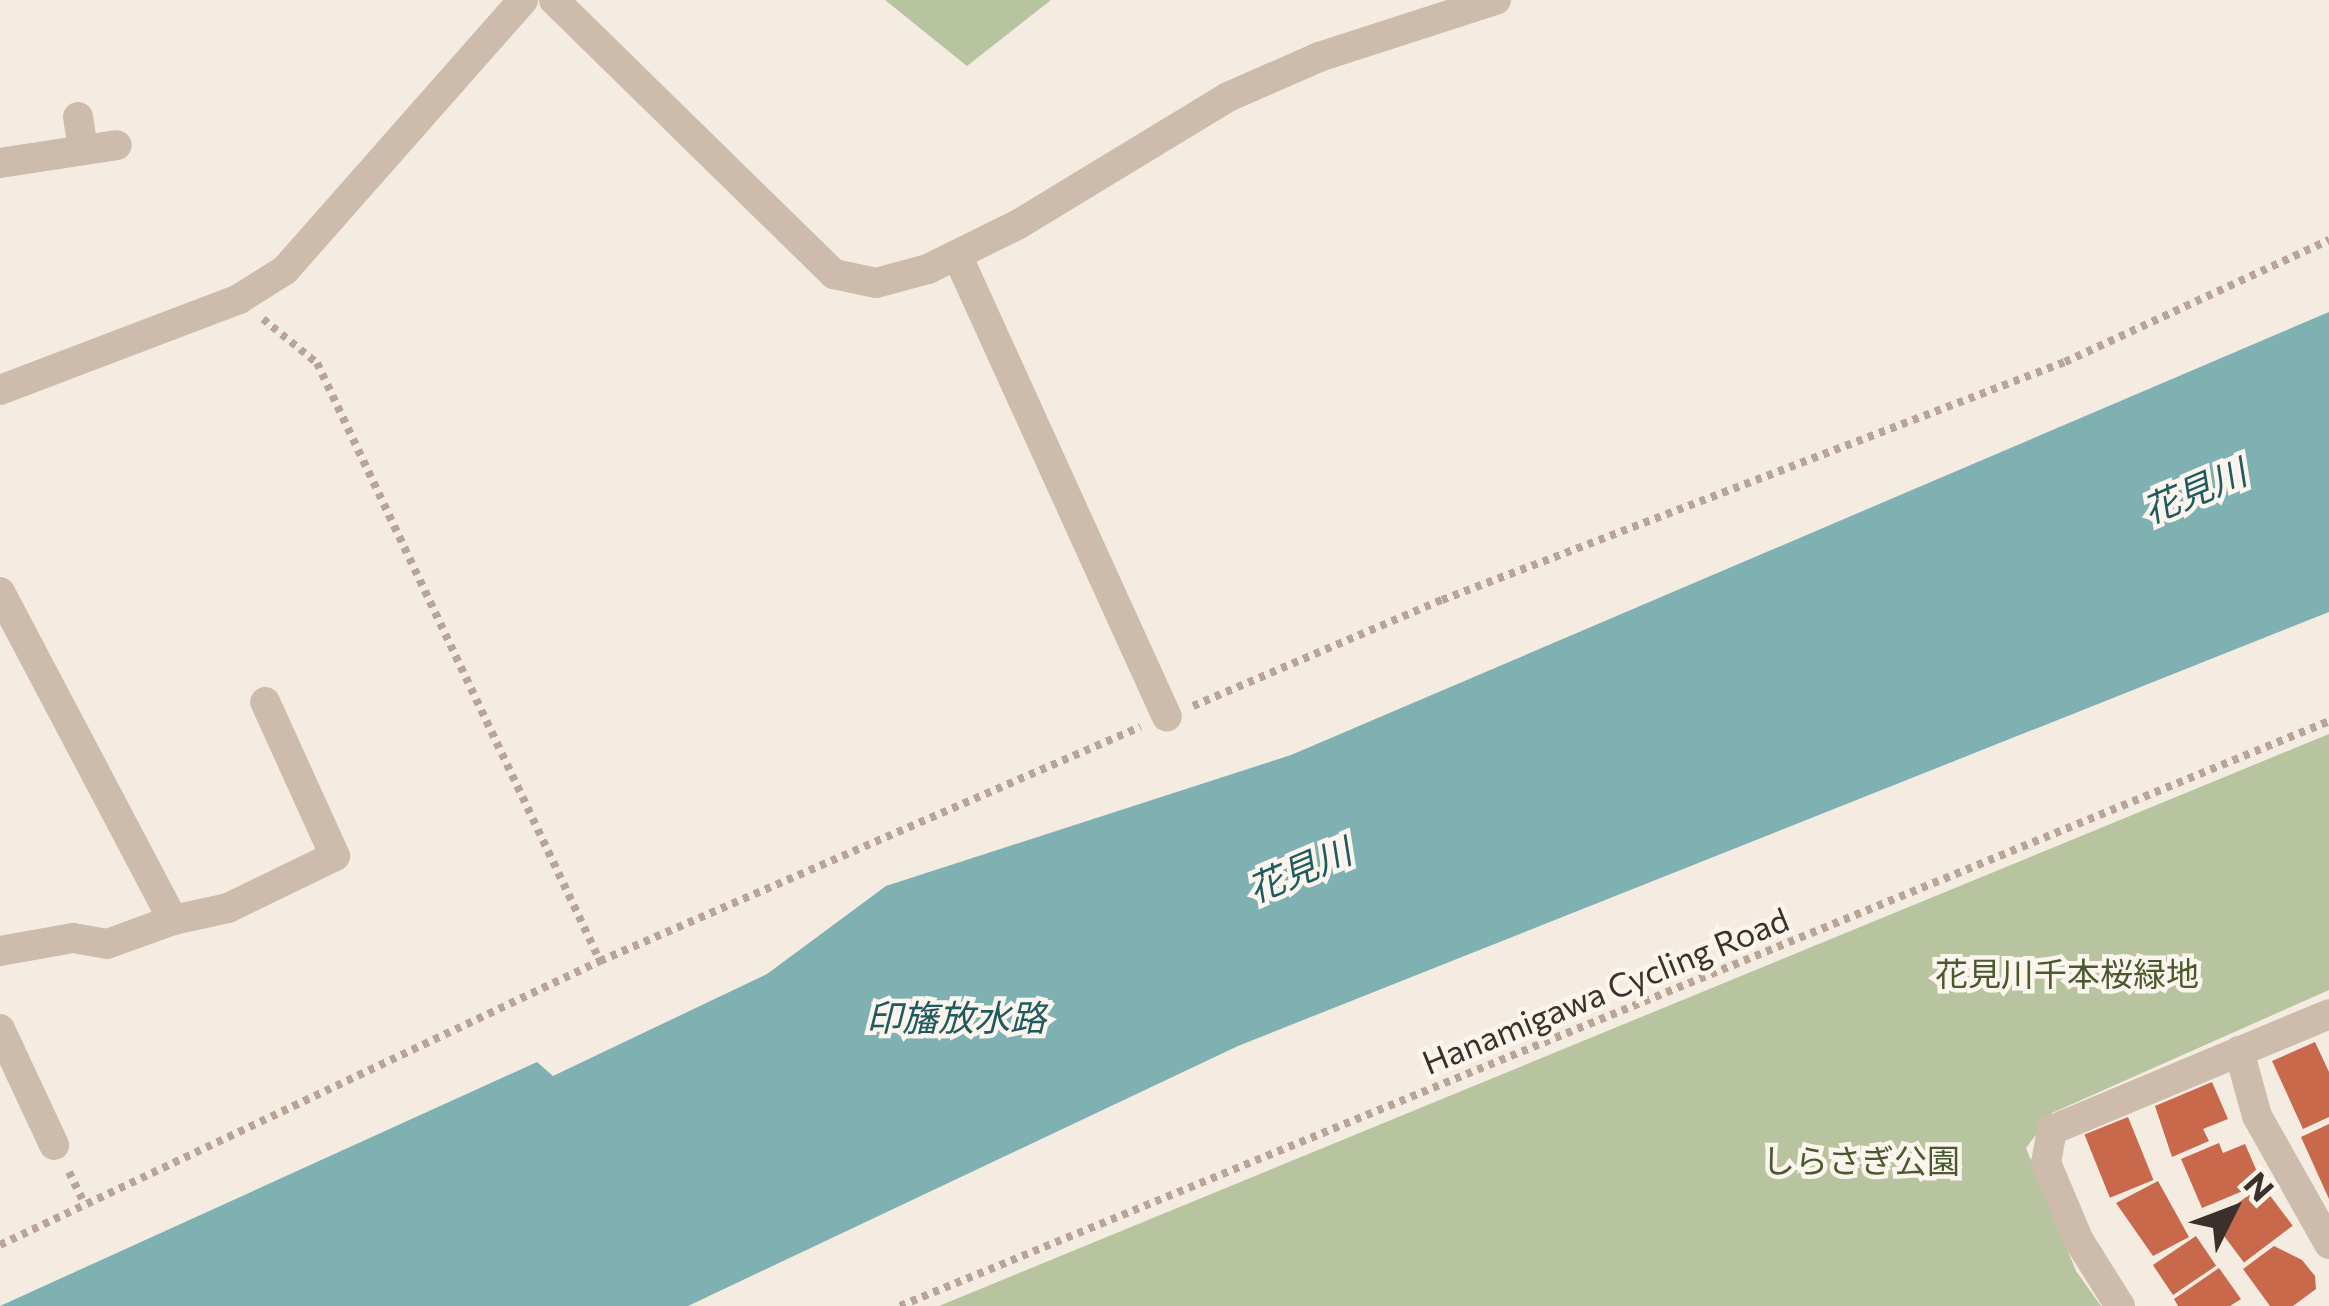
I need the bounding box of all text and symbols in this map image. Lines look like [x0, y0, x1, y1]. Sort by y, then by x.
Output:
water label: 花見川 [2136, 449, 2252, 531]
water label: 花見川 [1241, 828, 1357, 910]
street label: Hanamigawa Cycling Road [1416, 898, 1794, 1082]
park label: 花見川千本桜緑地 [1935, 953, 2199, 993]
water label: 印旛放水路 [866, 995, 1046, 1039]
park label: しらさぎ公園 [1762, 1140, 1960, 1180]
north arrow [2173, 1150, 2293, 1270]
text: N [2237, 1163, 2284, 1208]

